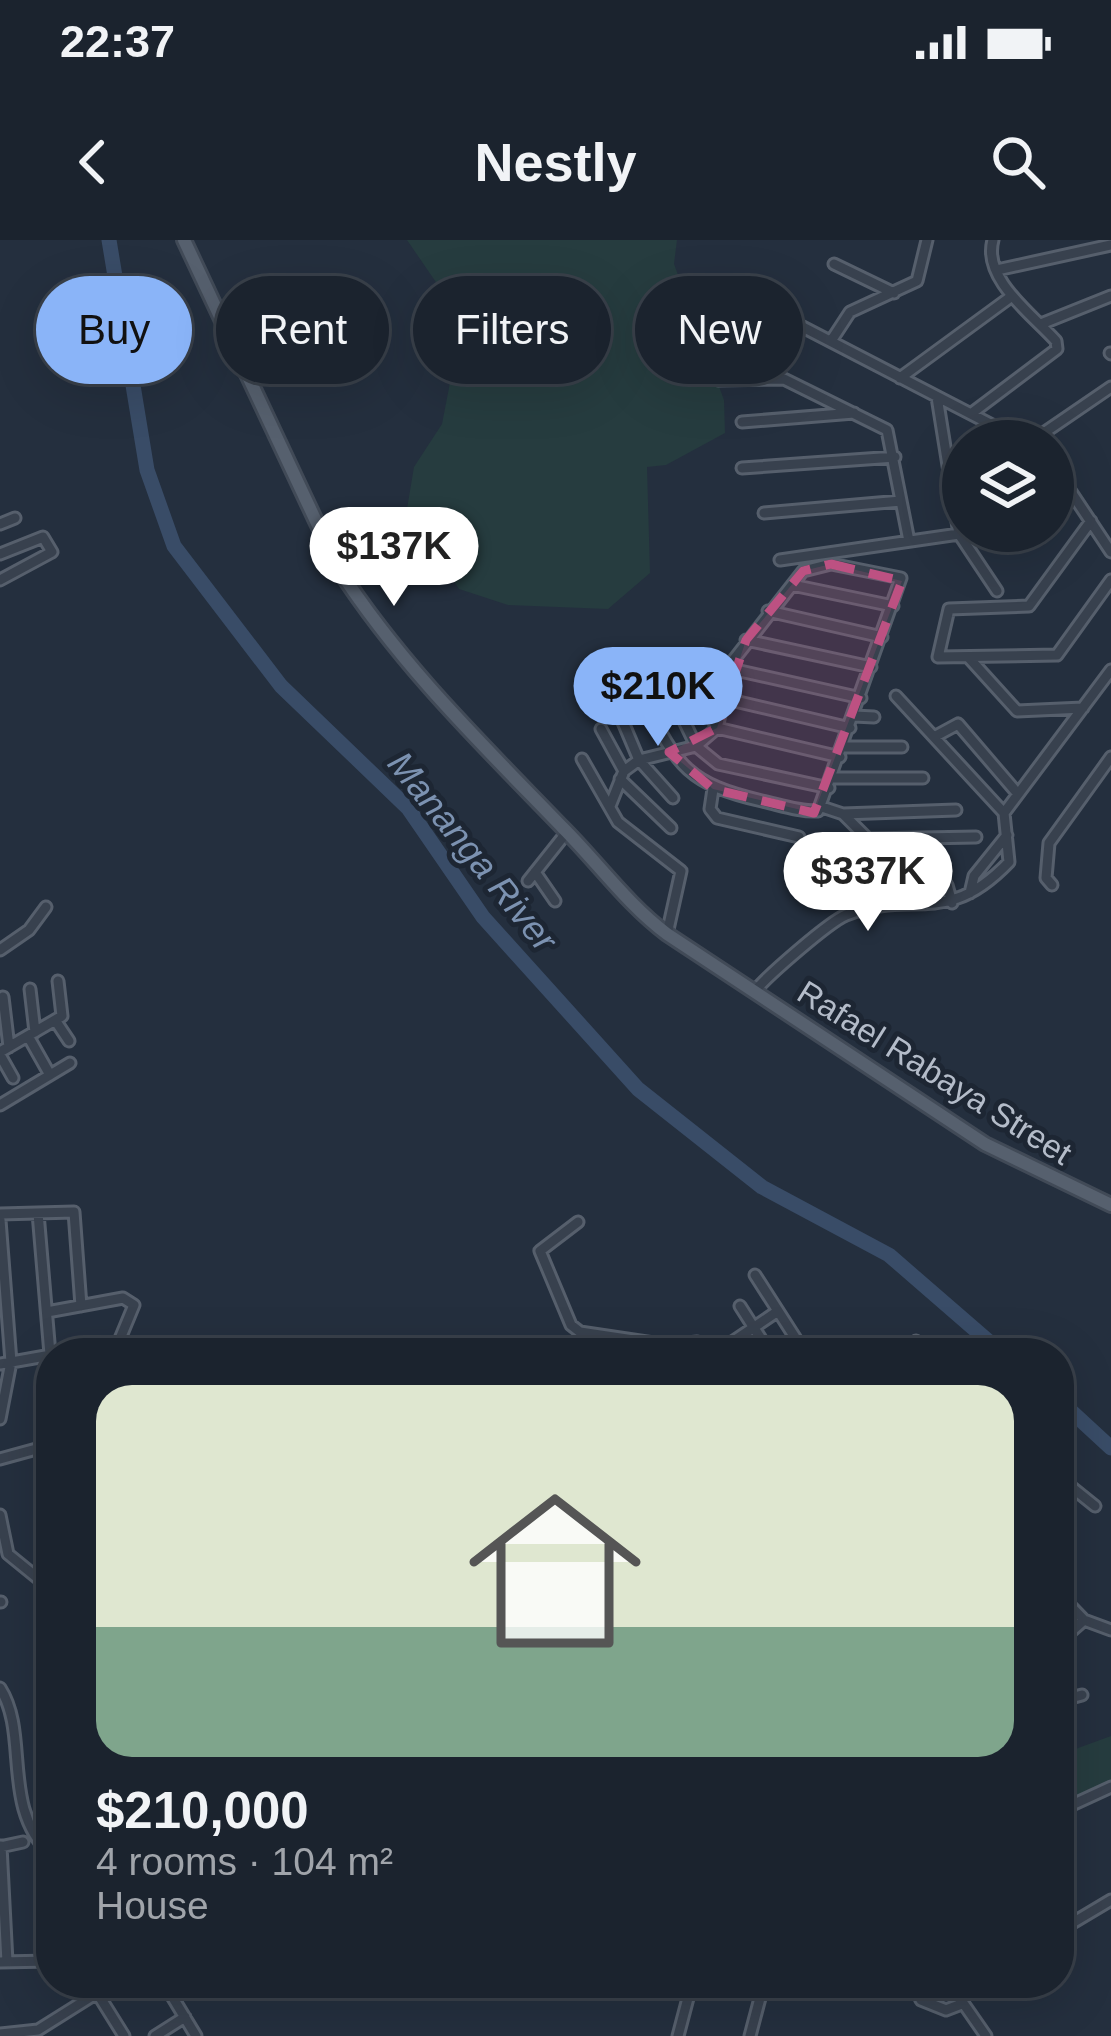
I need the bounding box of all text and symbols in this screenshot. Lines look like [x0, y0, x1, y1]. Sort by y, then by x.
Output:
text: 22:37 [60, 16, 175, 67]
icon: back [60, 129, 126, 195]
icon: search [985, 129, 1051, 195]
text: Nestly [474, 132, 637, 192]
chip: Buy [36, 276, 192, 384]
chip: Rent [216, 276, 389, 384]
chip: Filters [413, 276, 611, 384]
chip: New [635, 276, 803, 384]
map controls [942, 420, 1074, 552]
button: layers [942, 420, 1074, 552]
pin: $137K [310, 507, 478, 609]
text: $137K [337, 524, 451, 567]
pin: $210K [574, 647, 742, 749]
text: $210K [601, 664, 715, 707]
water label: Mananga River [380, 744, 567, 961]
pin: $337K [784, 832, 952, 934]
text: $337K [811, 849, 925, 892]
street label: Rafael Rabaya Street [791, 973, 1078, 1172]
icon: home [447, 1463, 663, 1679]
text: $210,000 [96, 1782, 309, 1839]
text: 4 rooms · 104 m² [96, 1840, 393, 1883]
text: House [96, 1884, 209, 1927]

